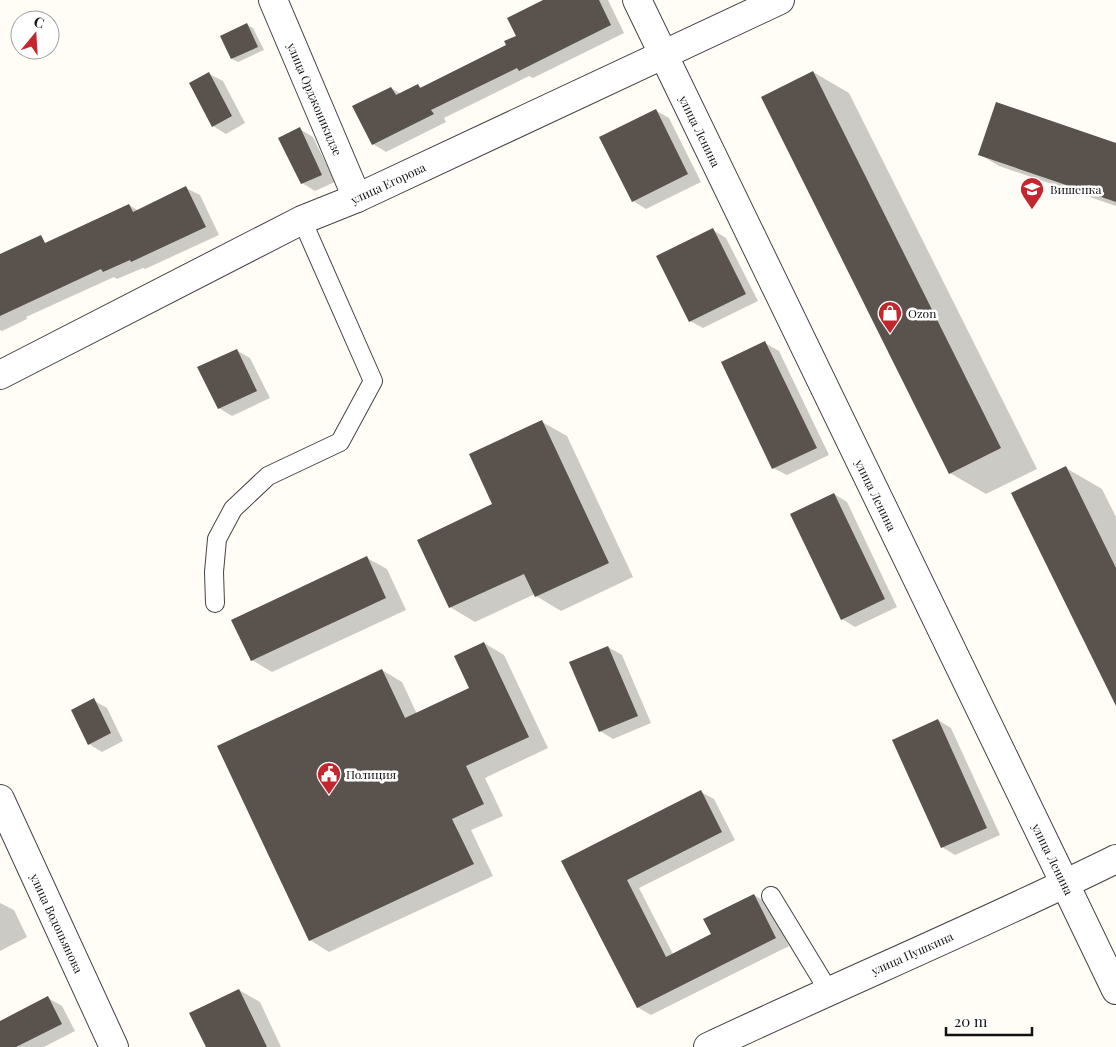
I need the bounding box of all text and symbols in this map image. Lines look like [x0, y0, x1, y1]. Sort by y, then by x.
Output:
north arrow [10, 10, 60, 60]
text: С [32, 12, 47, 33]
street label: улица Орджоникидзе [284, 39, 346, 158]
street label: улица Ленина [675, 92, 724, 169]
street label: улица Егорова [347, 159, 428, 208]
school or university icon: Вишенка [1019, 176, 1045, 210]
place label: Вишенка [1050, 181, 1101, 197]
shop icon: Ozon [877, 300, 903, 334]
place label: Ozon [908, 305, 936, 321]
street label: улица Ленина [851, 456, 900, 533]
public building icon: Полиция [316, 761, 342, 795]
place label: Полиция [346, 766, 397, 782]
street label: улица Ленина [1028, 820, 1077, 897]
street label: улица Водопьянова [26, 870, 87, 975]
street label: улица Пушкина [868, 928, 956, 979]
scale bar [946, 1004, 1032, 1036]
text: 20 m [954, 1011, 988, 1031]

